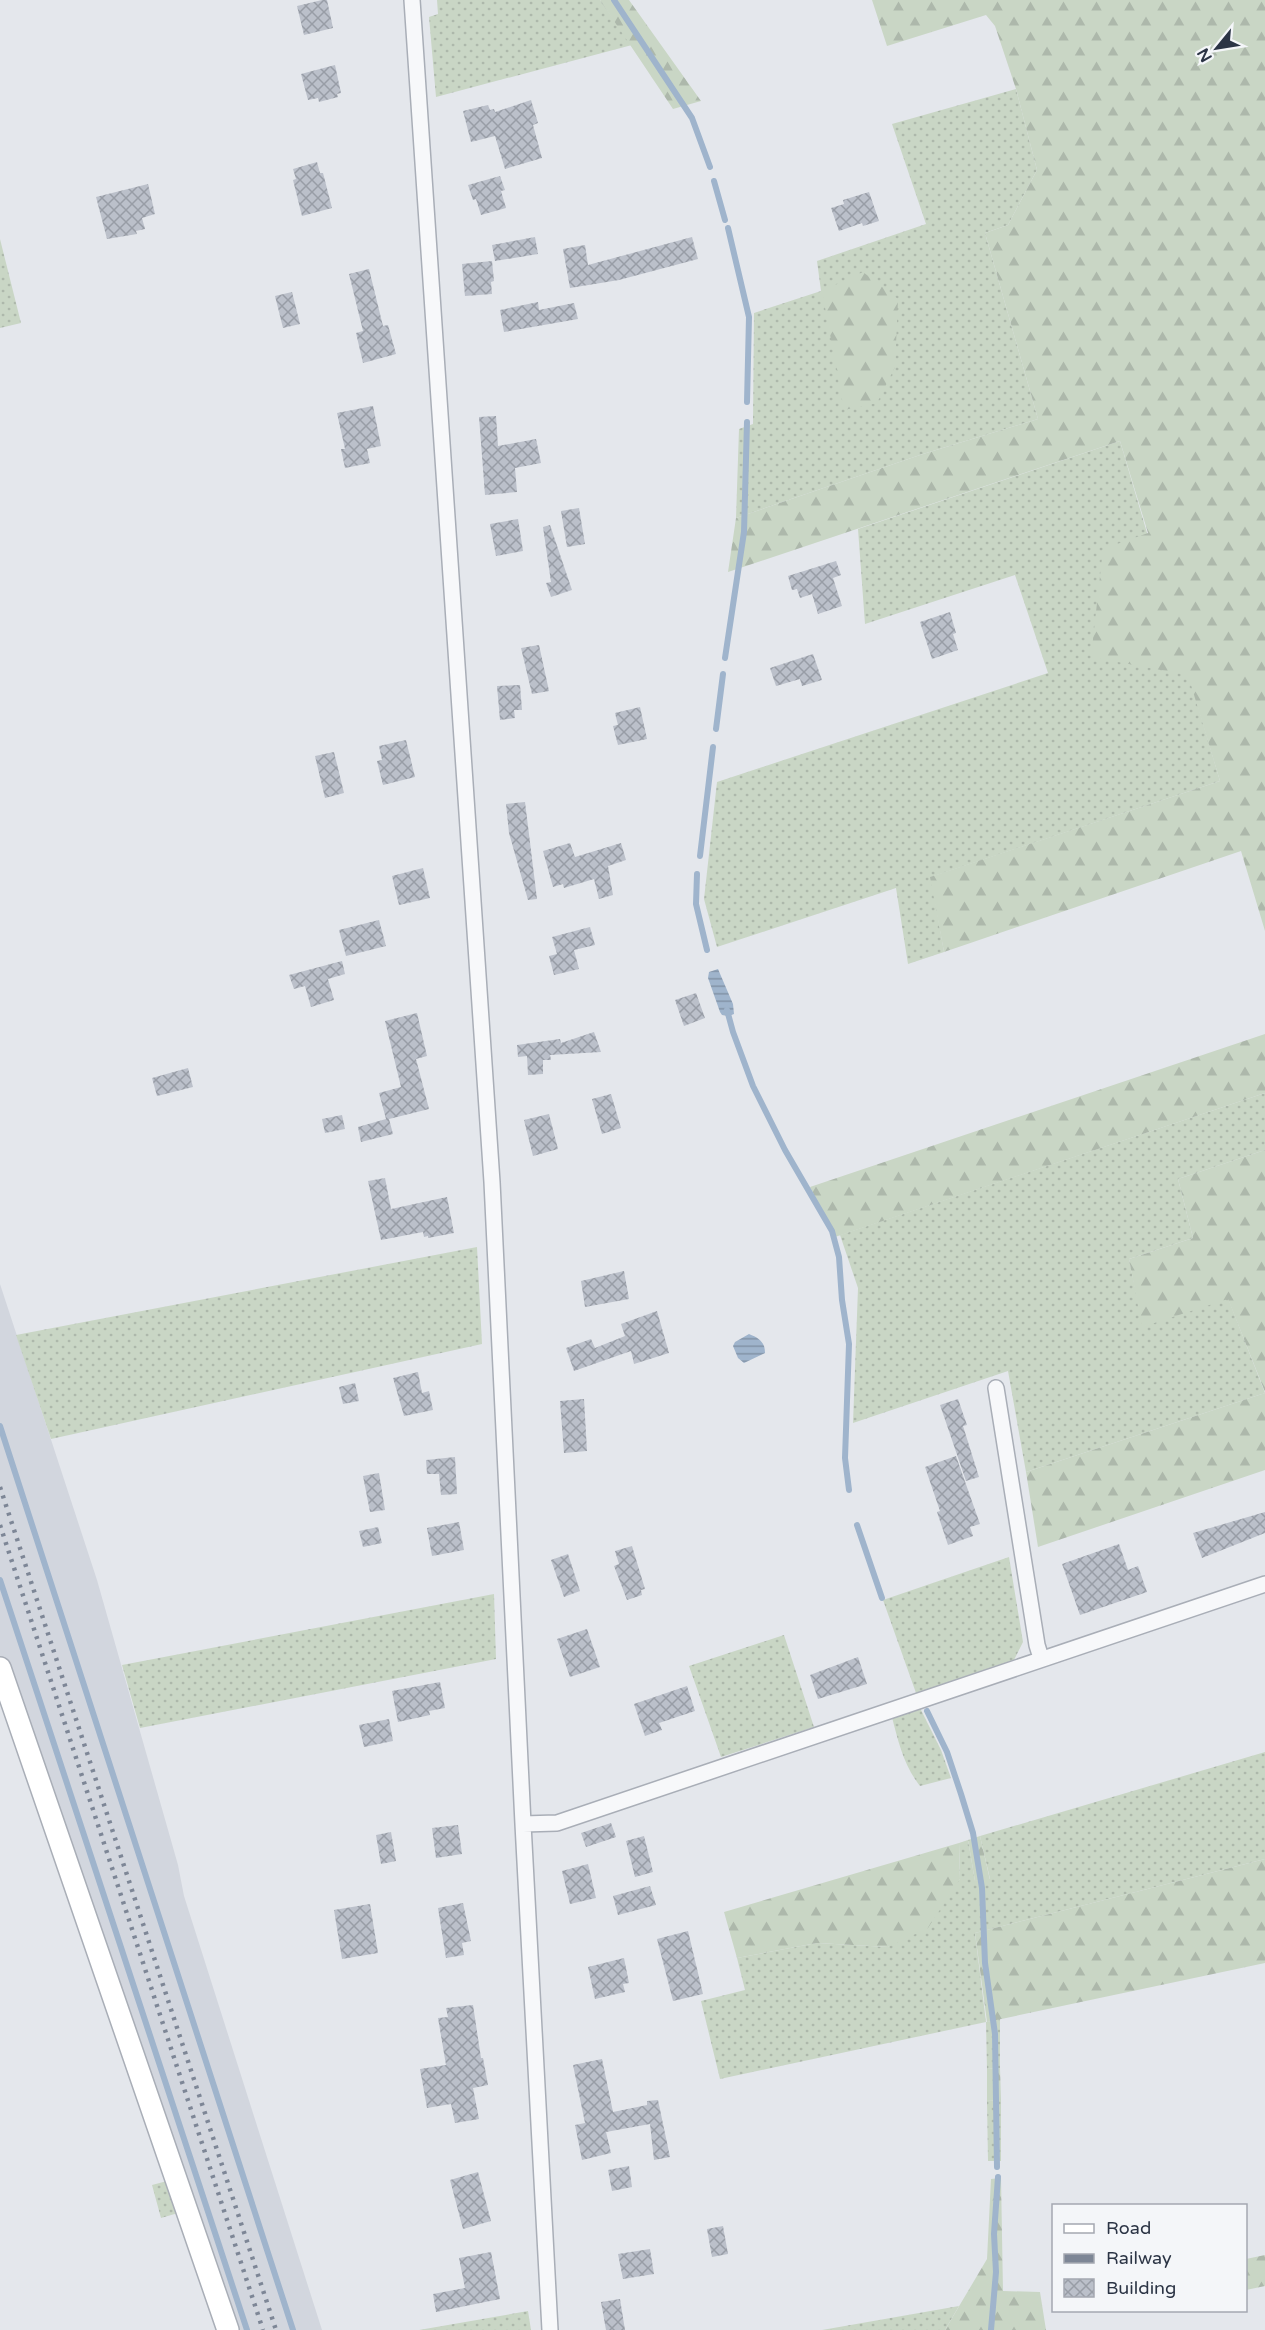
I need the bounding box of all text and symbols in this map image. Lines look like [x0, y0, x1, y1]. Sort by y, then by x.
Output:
north arrow [1187, 18, 1247, 78]
text: N [1193, 44, 1217, 66]
legend [1052, 2204, 1247, 2312]
text: Road [1106, 2217, 1151, 2239]
text: Railway [1106, 2247, 1172, 2269]
text: Building [1106, 2277, 1176, 2299]

